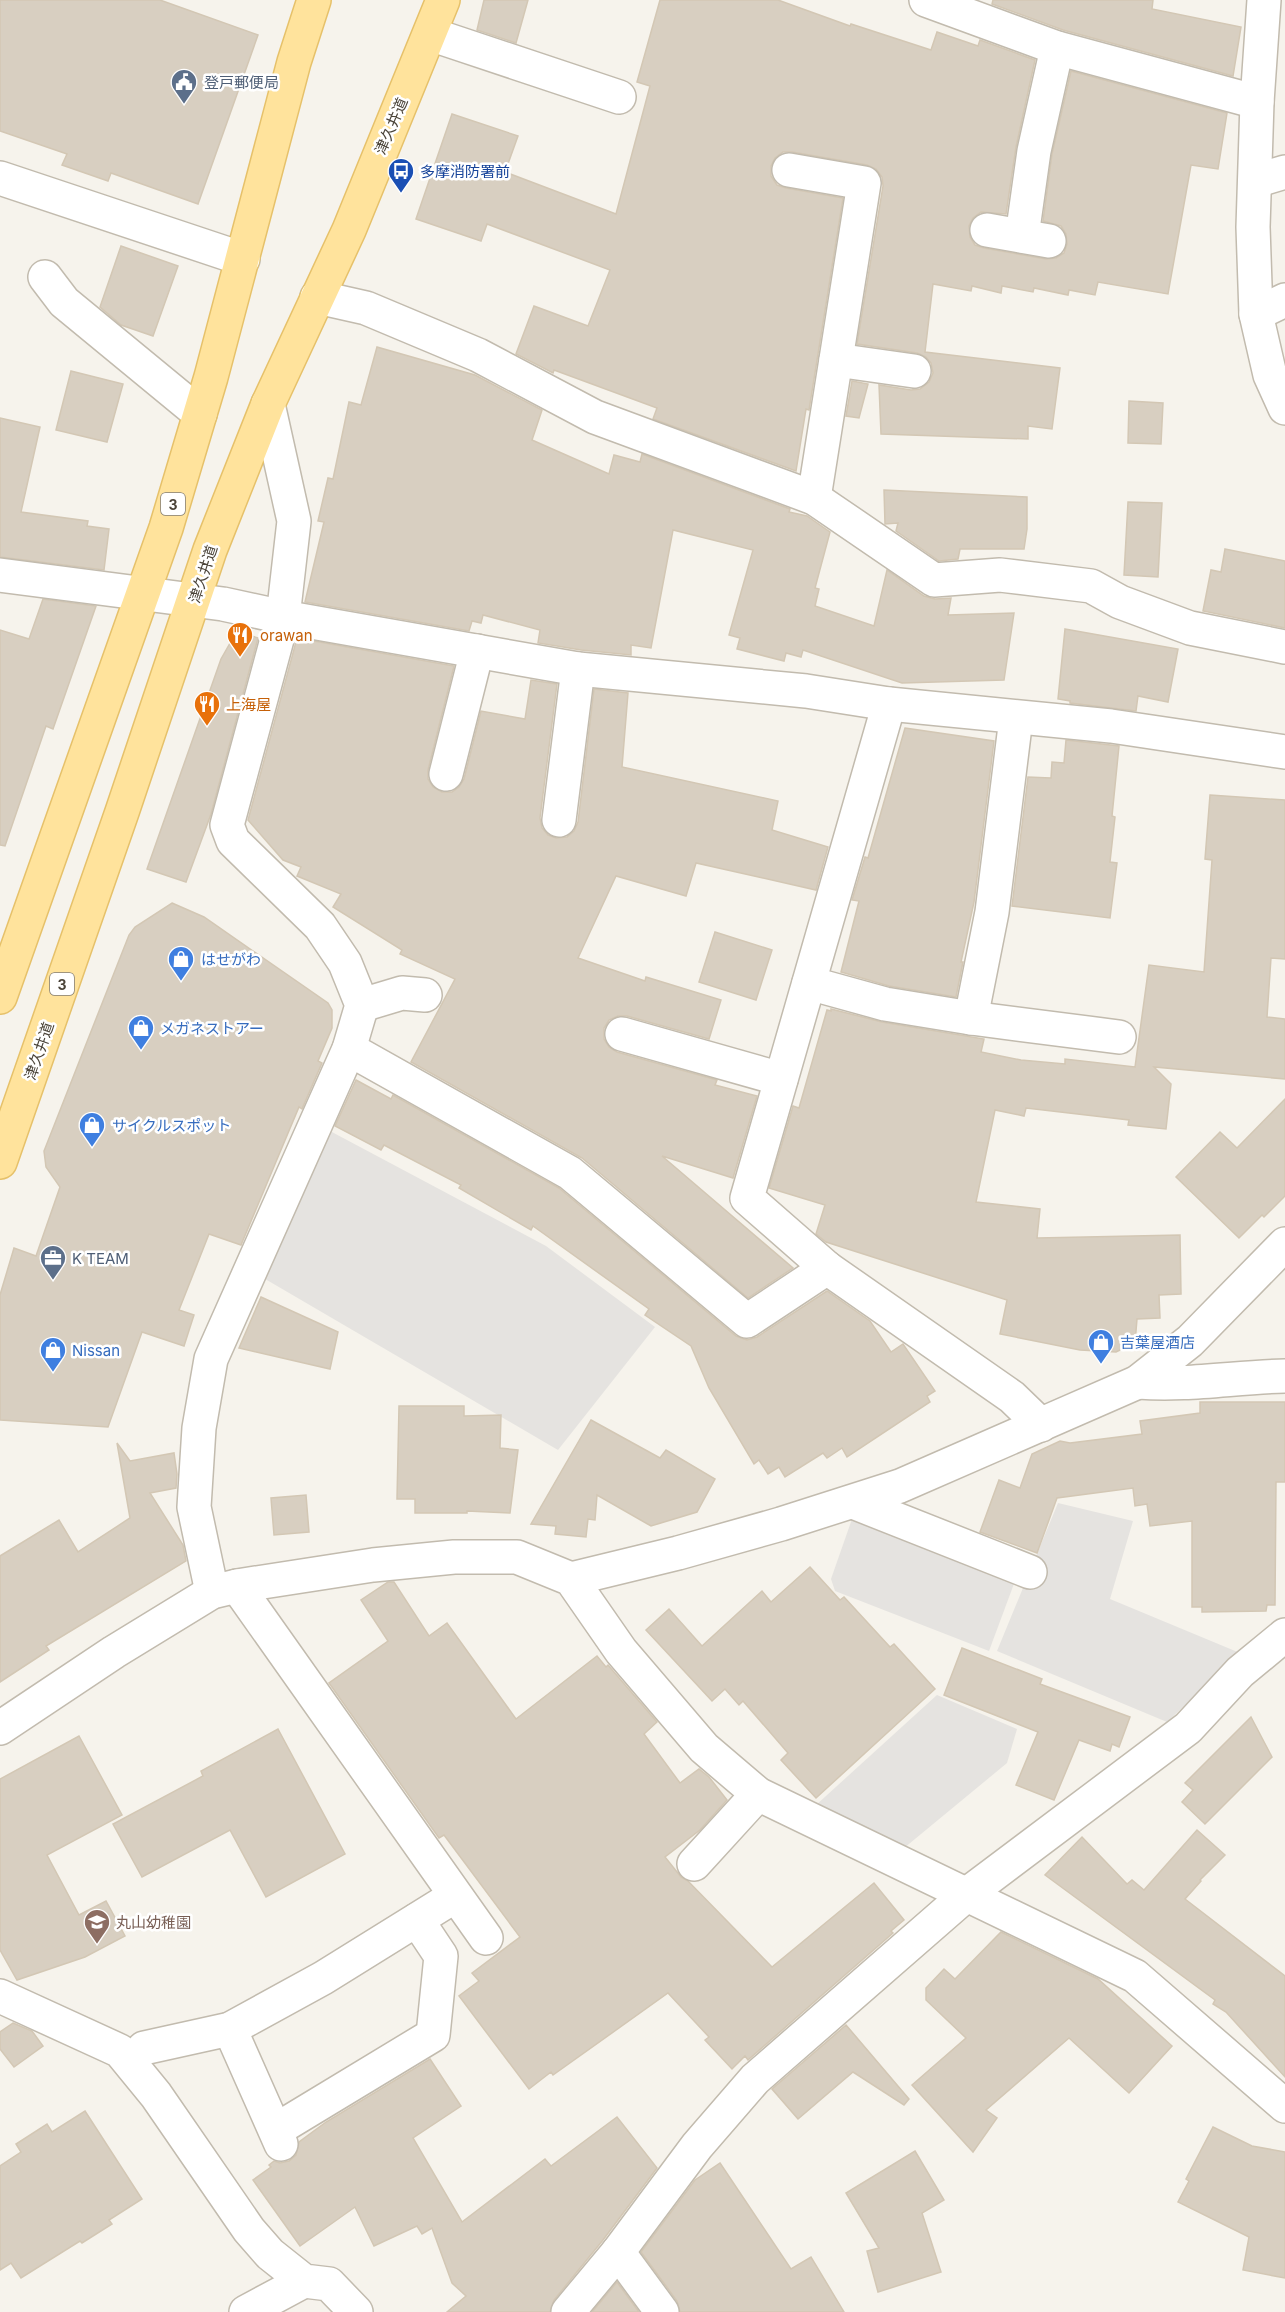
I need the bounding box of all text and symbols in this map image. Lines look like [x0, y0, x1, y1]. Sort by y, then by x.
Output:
public building icon: 登戸郵便局 [169, 67, 199, 105]
place label: 登戸郵便局 [204, 73, 279, 92]
street label: 津久井道 [371, 95, 411, 157]
bus stop icon: 多摩消防署前 [386, 156, 416, 194]
place label: 多摩消防署前 [420, 162, 510, 181]
road number: 3 [161, 493, 185, 515]
street label: 津久井道 [185, 543, 221, 605]
restaurant icon: orawan [225, 620, 255, 658]
place label: orawan [260, 626, 313, 645]
restaurant icon: 上海屋 [192, 689, 222, 727]
place label: 上海屋 [226, 695, 271, 714]
shop icon: はせがわ [166, 944, 196, 982]
place label: はせがわ [201, 950, 261, 969]
road number: 3 [50, 973, 74, 995]
shop icon: メガネストアー [126, 1013, 156, 1051]
place label: メガネストアー [160, 1019, 264, 1038]
street label: 津久井道 [20, 1020, 58, 1082]
shop icon: サイクルスポット [77, 1110, 107, 1148]
place label: サイクルスポット [112, 1116, 231, 1135]
office icon: K TEAM [38, 1243, 68, 1281]
place label: K TEAM [72, 1249, 129, 1268]
shop icon: 吉葉屋酒店 [1086, 1327, 1116, 1365]
place label: 吉葉屋酒店 [1120, 1333, 1195, 1352]
shop icon: Nissan [38, 1335, 68, 1373]
place label: Nissan [72, 1341, 120, 1360]
school or university icon: 丸山幼稚園 [82, 1907, 112, 1945]
place label: 丸山幼稚園 [116, 1913, 191, 1932]

